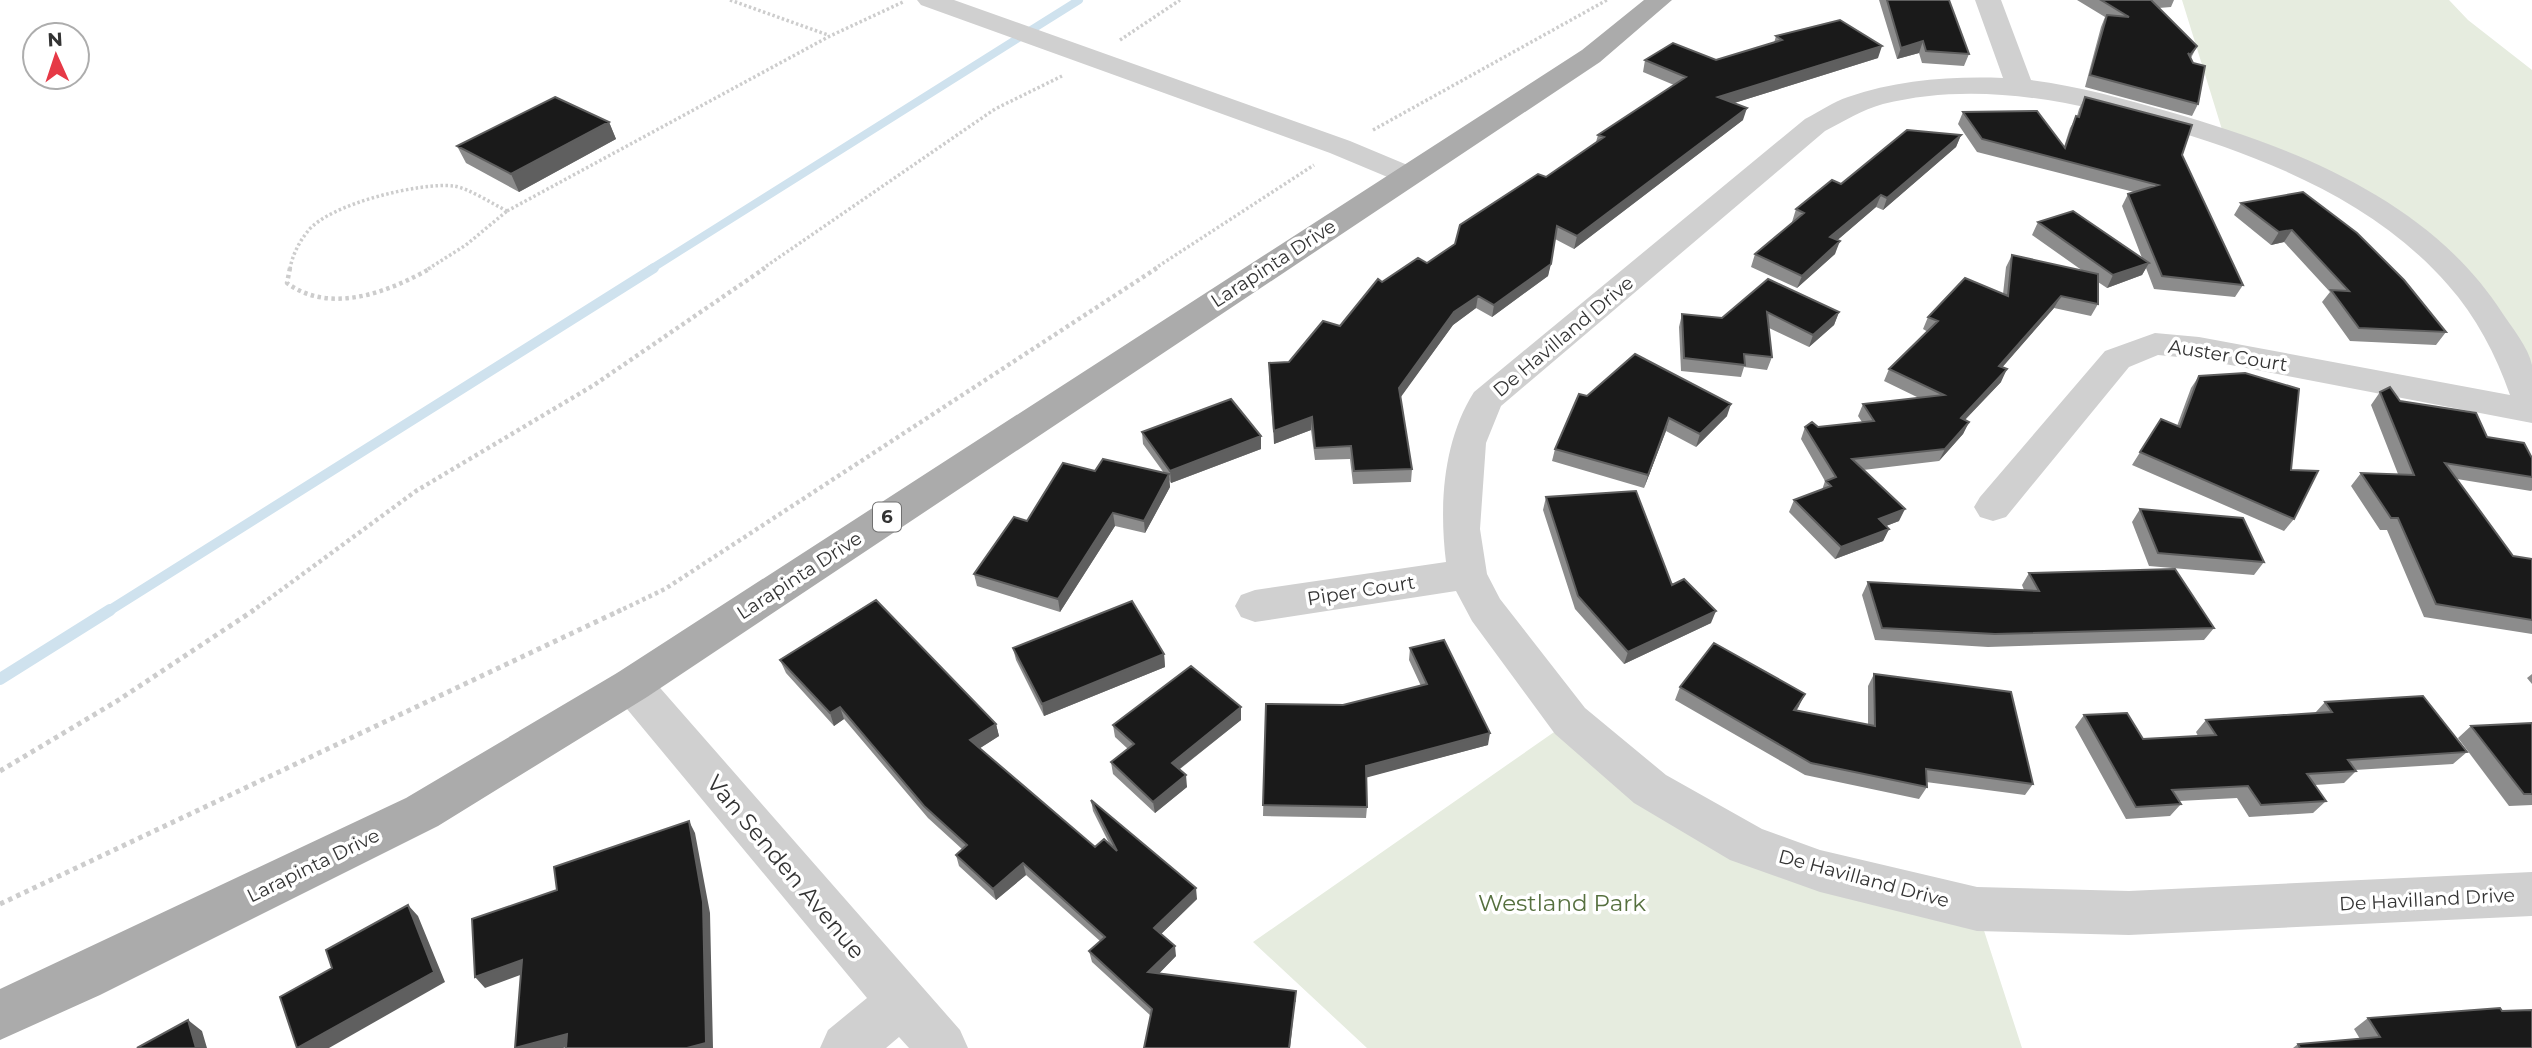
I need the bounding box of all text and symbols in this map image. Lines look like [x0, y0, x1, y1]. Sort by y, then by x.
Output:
north arrow [21, 21, 91, 91]
text: N [47, 28, 63, 51]
street label: Larapinta Drive [1206, 214, 1340, 312]
street label: De Havilland Drive [1489, 271, 1638, 402]
street label: Auster Court [2167, 335, 2289, 376]
road number: 6 [873, 503, 901, 532]
street label: Larapinta Drive [732, 526, 866, 624]
street label: Piper Court [1305, 571, 1417, 610]
street label: Van Senden Avenue [701, 769, 871, 965]
street label: Larapinta Drive [243, 823, 383, 907]
street label: De Havilland Drive [1776, 845, 1952, 912]
street label: De Havilland Drive [2339, 883, 2515, 916]
park label: Westland Park [1478, 889, 1646, 917]

